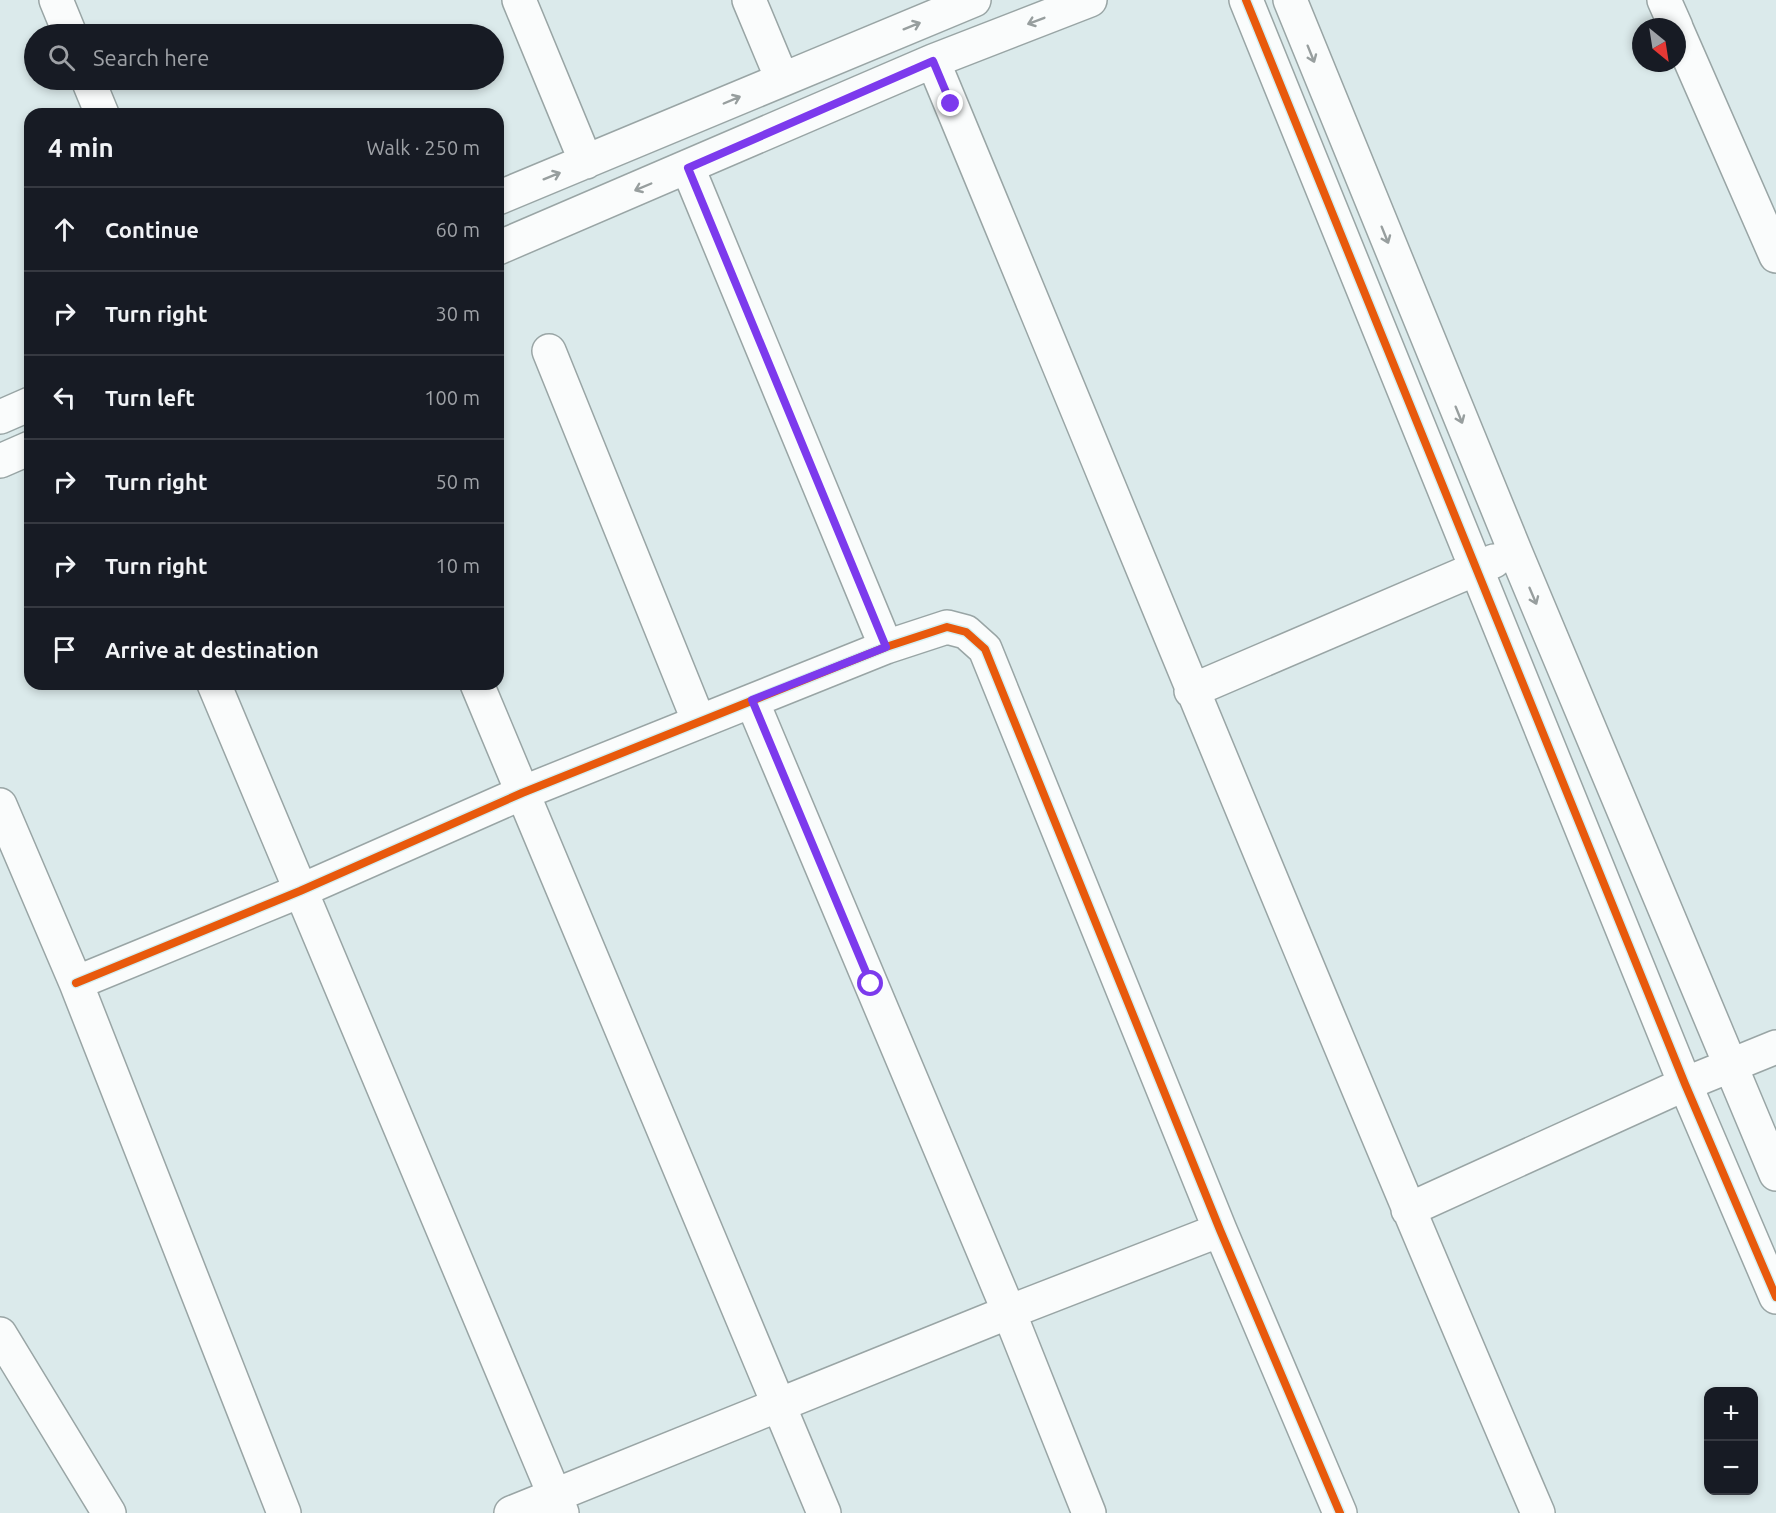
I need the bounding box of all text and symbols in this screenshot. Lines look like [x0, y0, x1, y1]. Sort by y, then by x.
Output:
one-way arrow [1027, 17, 1046, 28]
north arrow [1632, 18, 1686, 72]
one-way arrow [902, 20, 921, 31]
search box [24, 24, 504, 90]
icon: search [45, 41, 78, 74]
text: Search here [93, 45, 209, 70]
one-way arrow [1306, 45, 1317, 63]
route end [937, 90, 963, 116]
one-way arrow [722, 94, 740, 105]
text: 4 min [48, 133, 114, 162]
text: Walk · 250 m [367, 136, 480, 159]
one-way arrow [542, 170, 561, 181]
one-way arrow [635, 182, 653, 193]
icon: ahead [48, 213, 81, 246]
text: Continue [105, 217, 199, 242]
text: 60 m [436, 218, 480, 241]
one-way arrow [1380, 225, 1391, 243]
icon: right [48, 297, 81, 330]
text: Turn right [105, 301, 207, 326]
text: 30 m [436, 302, 480, 325]
icon: left [48, 381, 81, 414]
text: Turn left [105, 385, 195, 410]
text: 100 m [424, 386, 480, 409]
one-way arrow [1454, 405, 1465, 424]
icon: right [48, 465, 81, 498]
text: Turn right [105, 469, 207, 494]
text: 50 m [436, 470, 480, 493]
icon: right [48, 549, 81, 582]
text: Turn right [105, 553, 207, 578]
text: 10 m [436, 554, 480, 577]
one-way arrow [1528, 586, 1539, 604]
icon: arrive [48, 633, 81, 666]
text: Arrive at destination [105, 637, 319, 662]
route start [857, 970, 883, 996]
map controls [1704, 1387, 1758, 1495]
button: + [1704, 1387, 1758, 1441]
button: − [1704, 1441, 1758, 1495]

